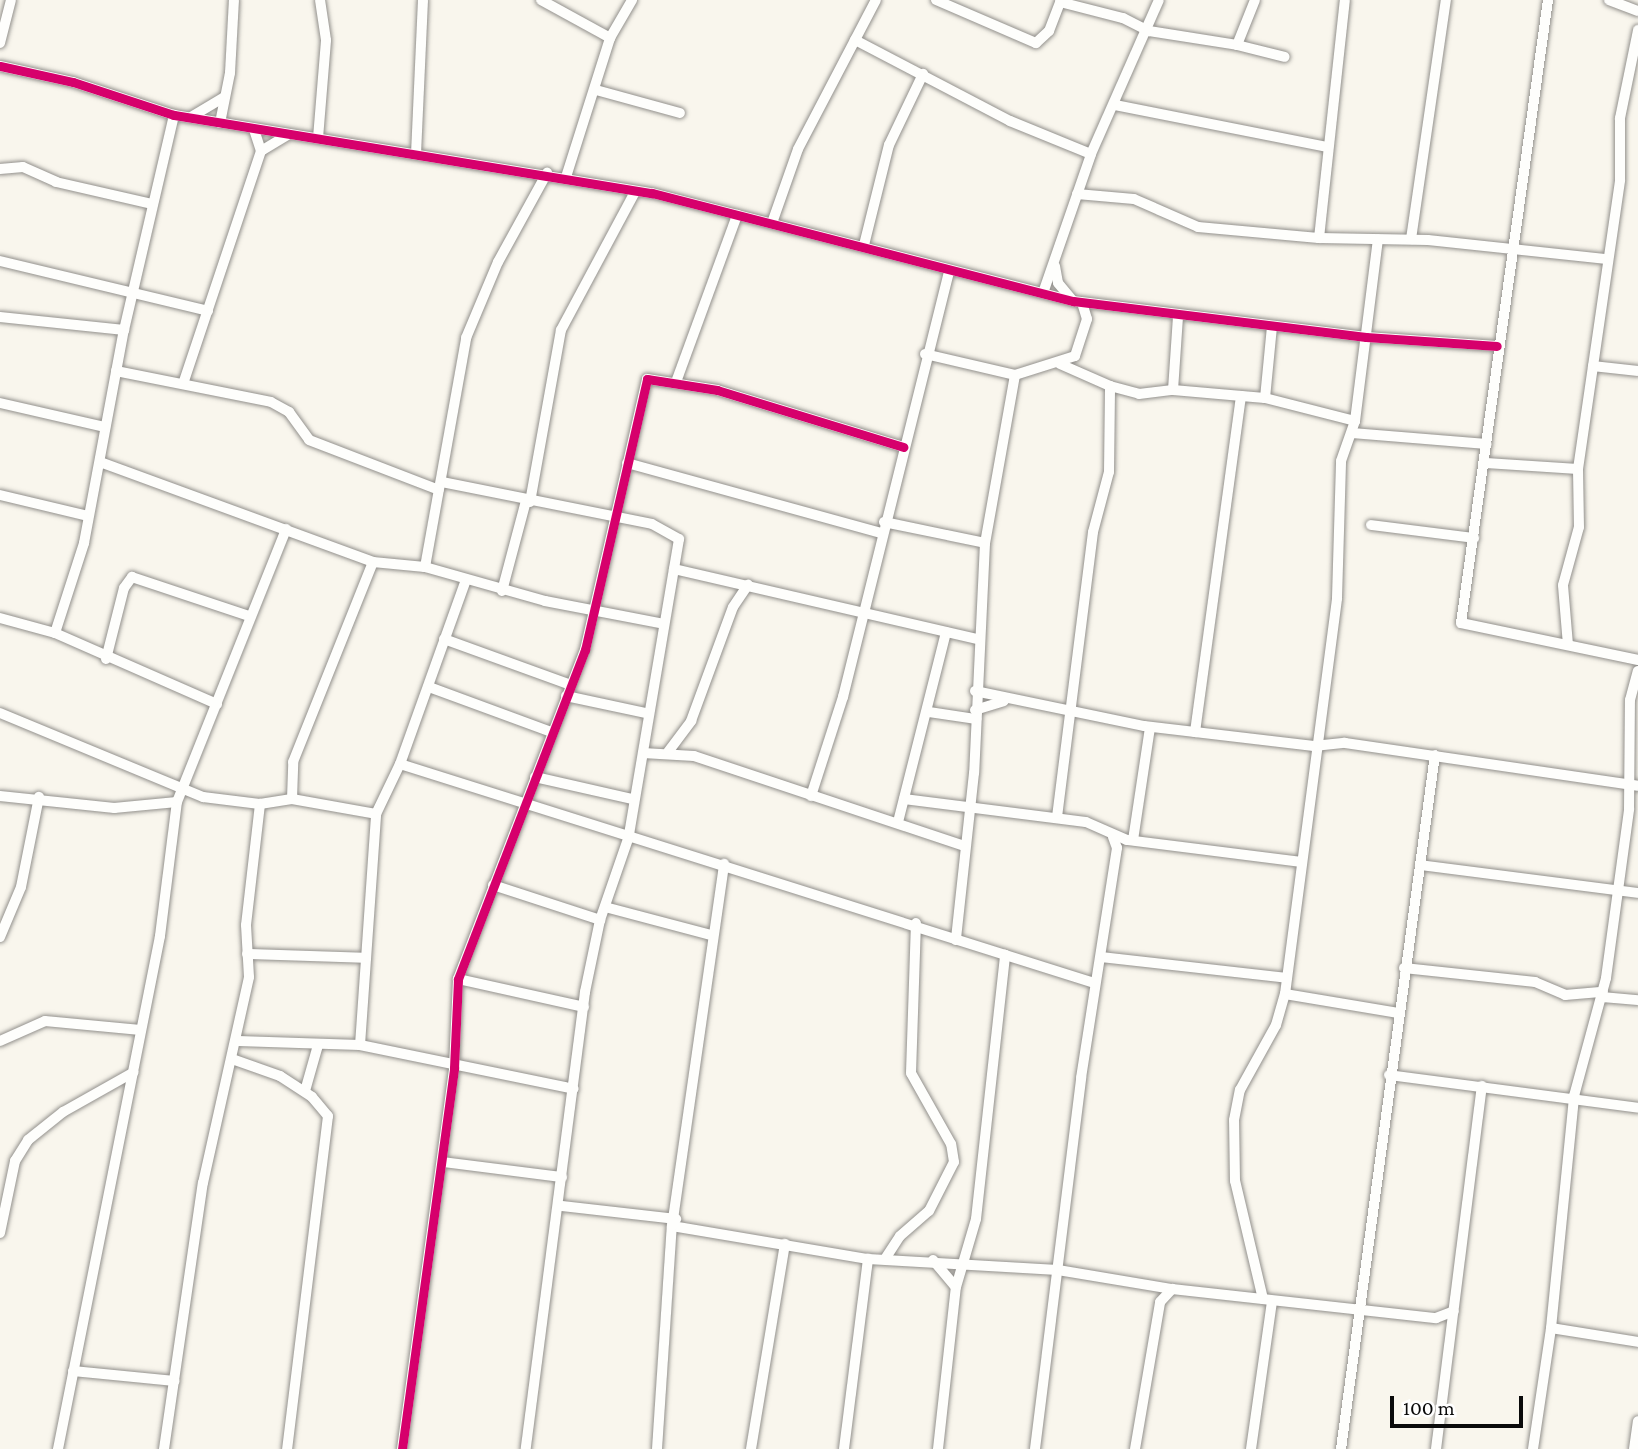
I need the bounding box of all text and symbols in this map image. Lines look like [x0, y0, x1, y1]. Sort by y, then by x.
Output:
scale bar [1393, 1382, 1526, 1426]
text: 100 m [1403, 1396, 1455, 1420]

